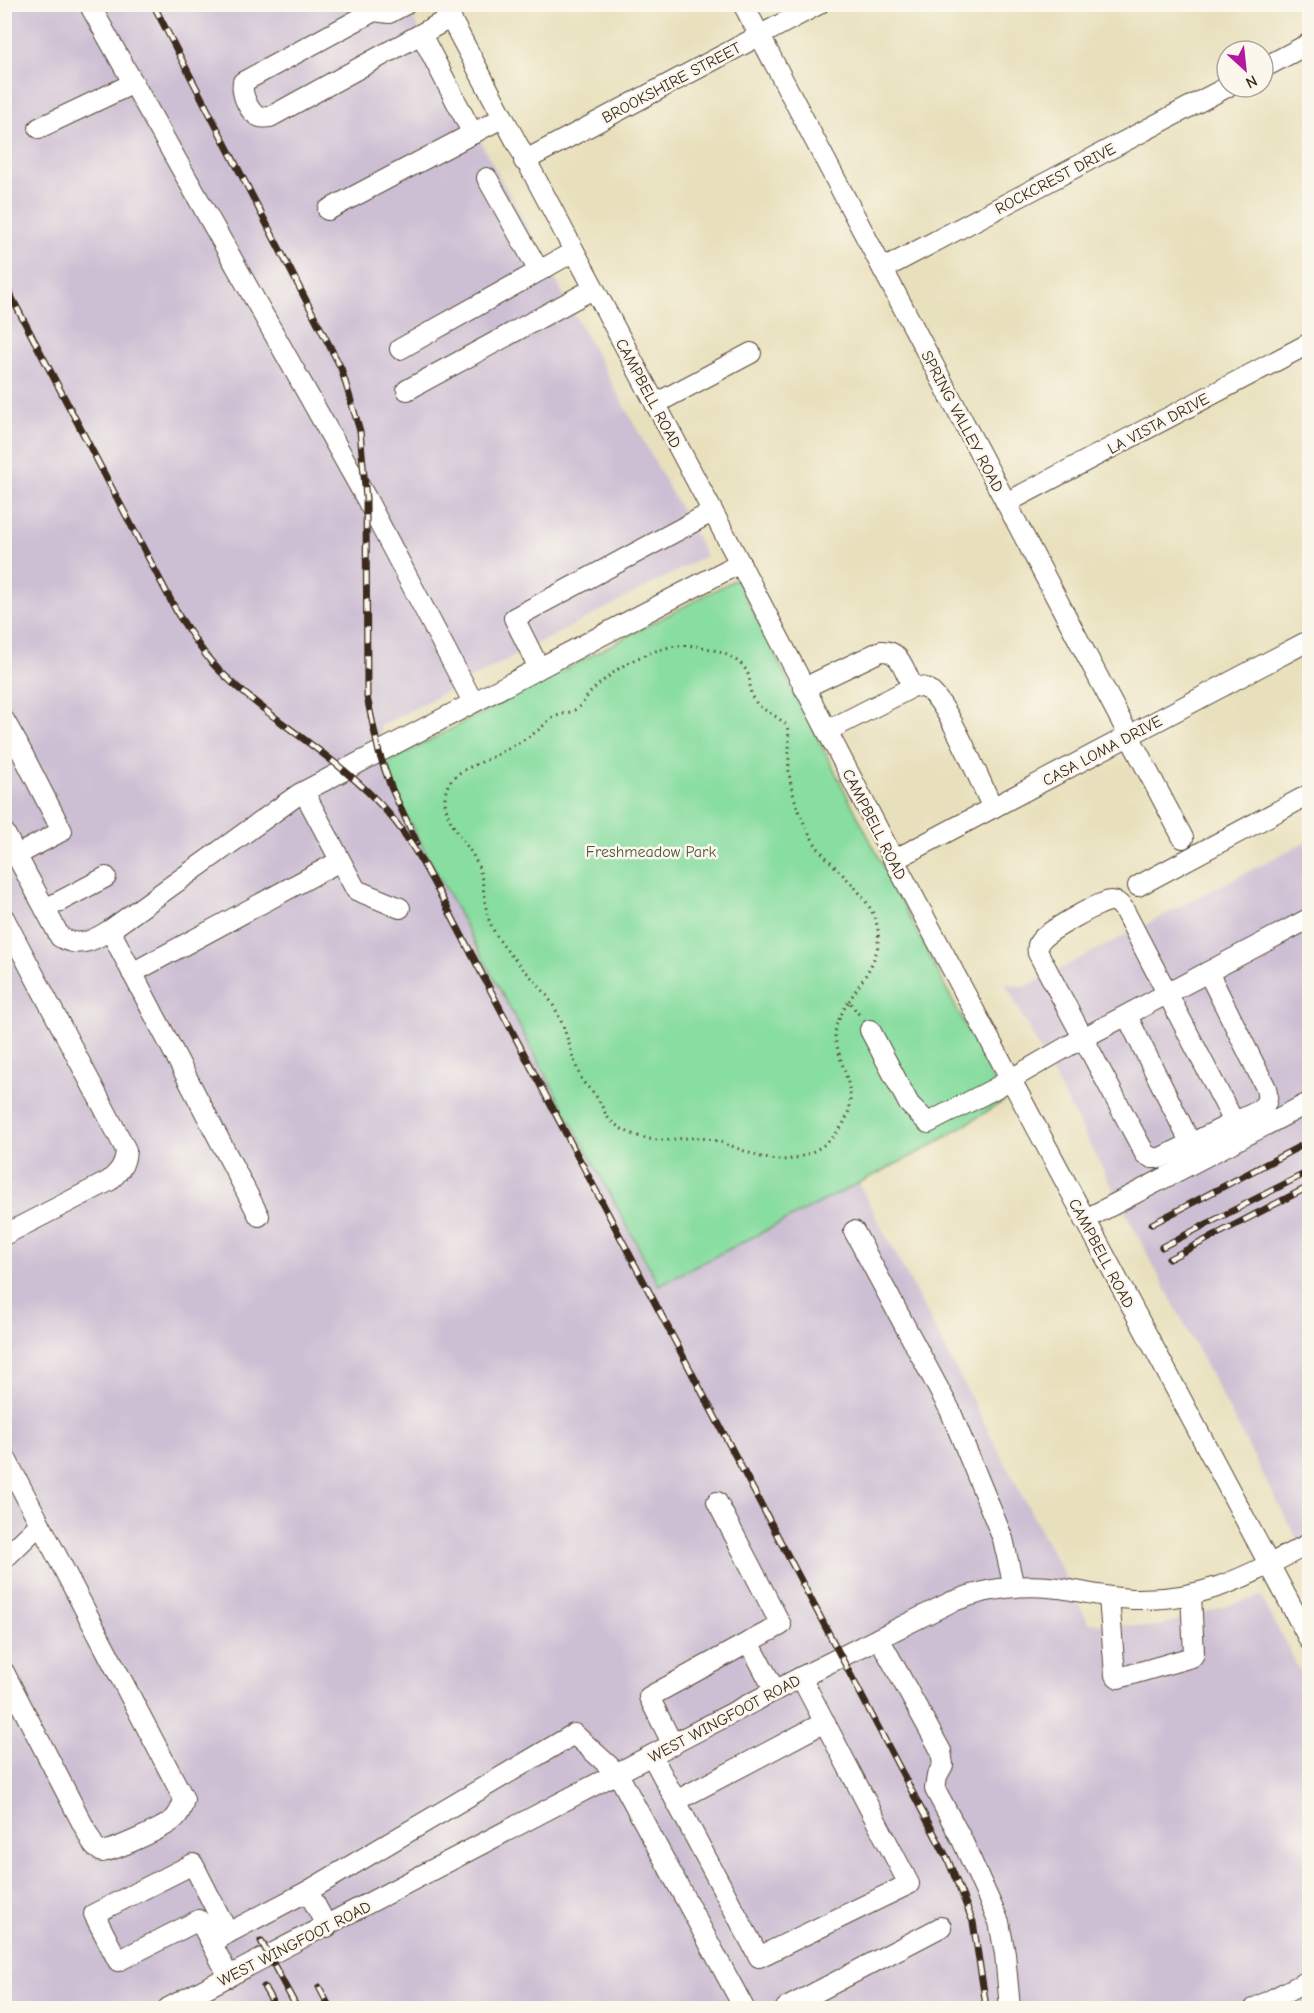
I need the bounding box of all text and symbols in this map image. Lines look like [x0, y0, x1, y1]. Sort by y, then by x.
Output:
street label: BROOKSHIRE STREET [599, 38, 745, 127]
north arrow [1215, 39, 1275, 99]
text: N [1243, 71, 1260, 92]
street label: ROCKCREST DRIVE [992, 139, 1119, 218]
street label: CAMPBELL ROAD [612, 336, 685, 451]
street label: SPRING VALLEY ROAD [917, 348, 1007, 495]
street label: LA VISTA DRIVE [1105, 389, 1212, 458]
street label: CASA LOMA DRIVE [1040, 712, 1165, 790]
street label: CAMPBELL ROAD [838, 766, 910, 883]
park label: Freshmeadow Park [586, 843, 716, 861]
street label: CAMPBELL ROAD [1065, 1196, 1138, 1311]
street label: WEST WINGFOOT ROAD [645, 1671, 804, 1767]
street label: WEST WINGFOOT ROAD [215, 1897, 374, 1990]

